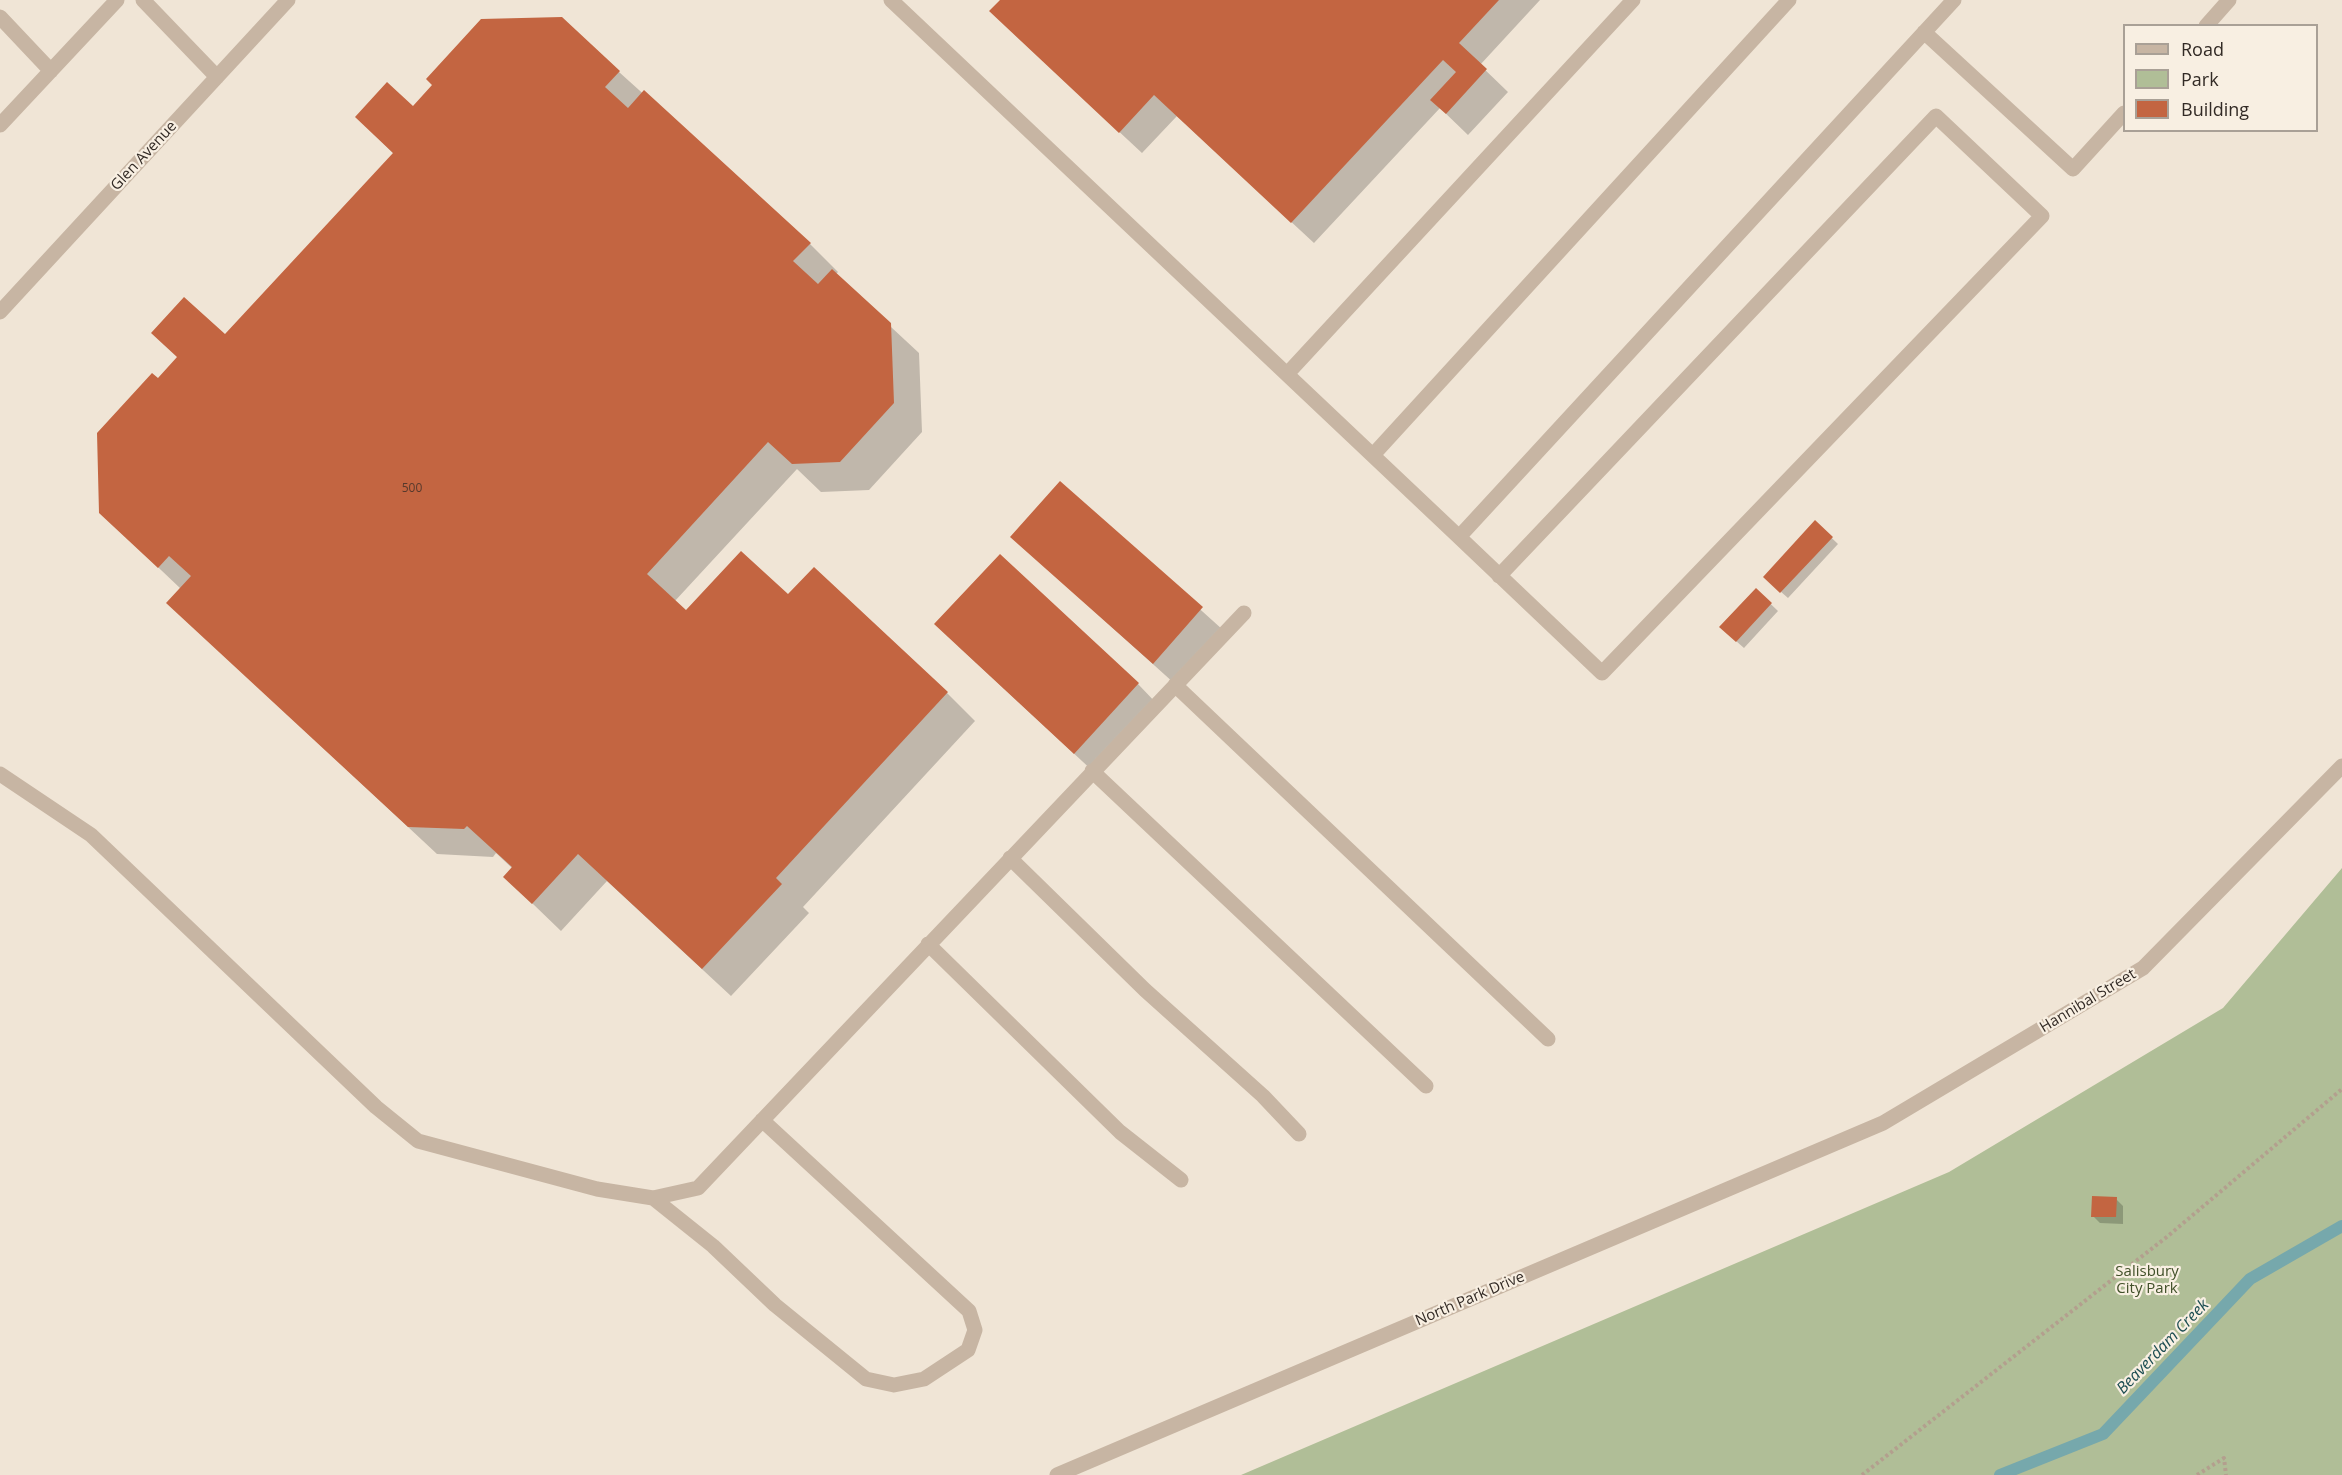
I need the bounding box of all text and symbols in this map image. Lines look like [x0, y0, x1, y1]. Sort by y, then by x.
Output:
legend [2123, 24, 2318, 132]
text: Road [2181, 37, 2224, 61]
text: Park [2181, 67, 2219, 91]
text: Building [2181, 97, 2249, 121]
street label: Glen Avenue [107, 118, 181, 194]
house number: 500 [402, 482, 422, 496]
street label: Hannibal Street [2037, 965, 2139, 1037]
park label: Salisbury City Park [2115, 1263, 2179, 1298]
street label: North Park Drive [1413, 1268, 1527, 1330]
water label: Beaverdam Creek [2113, 1296, 2213, 1398]

